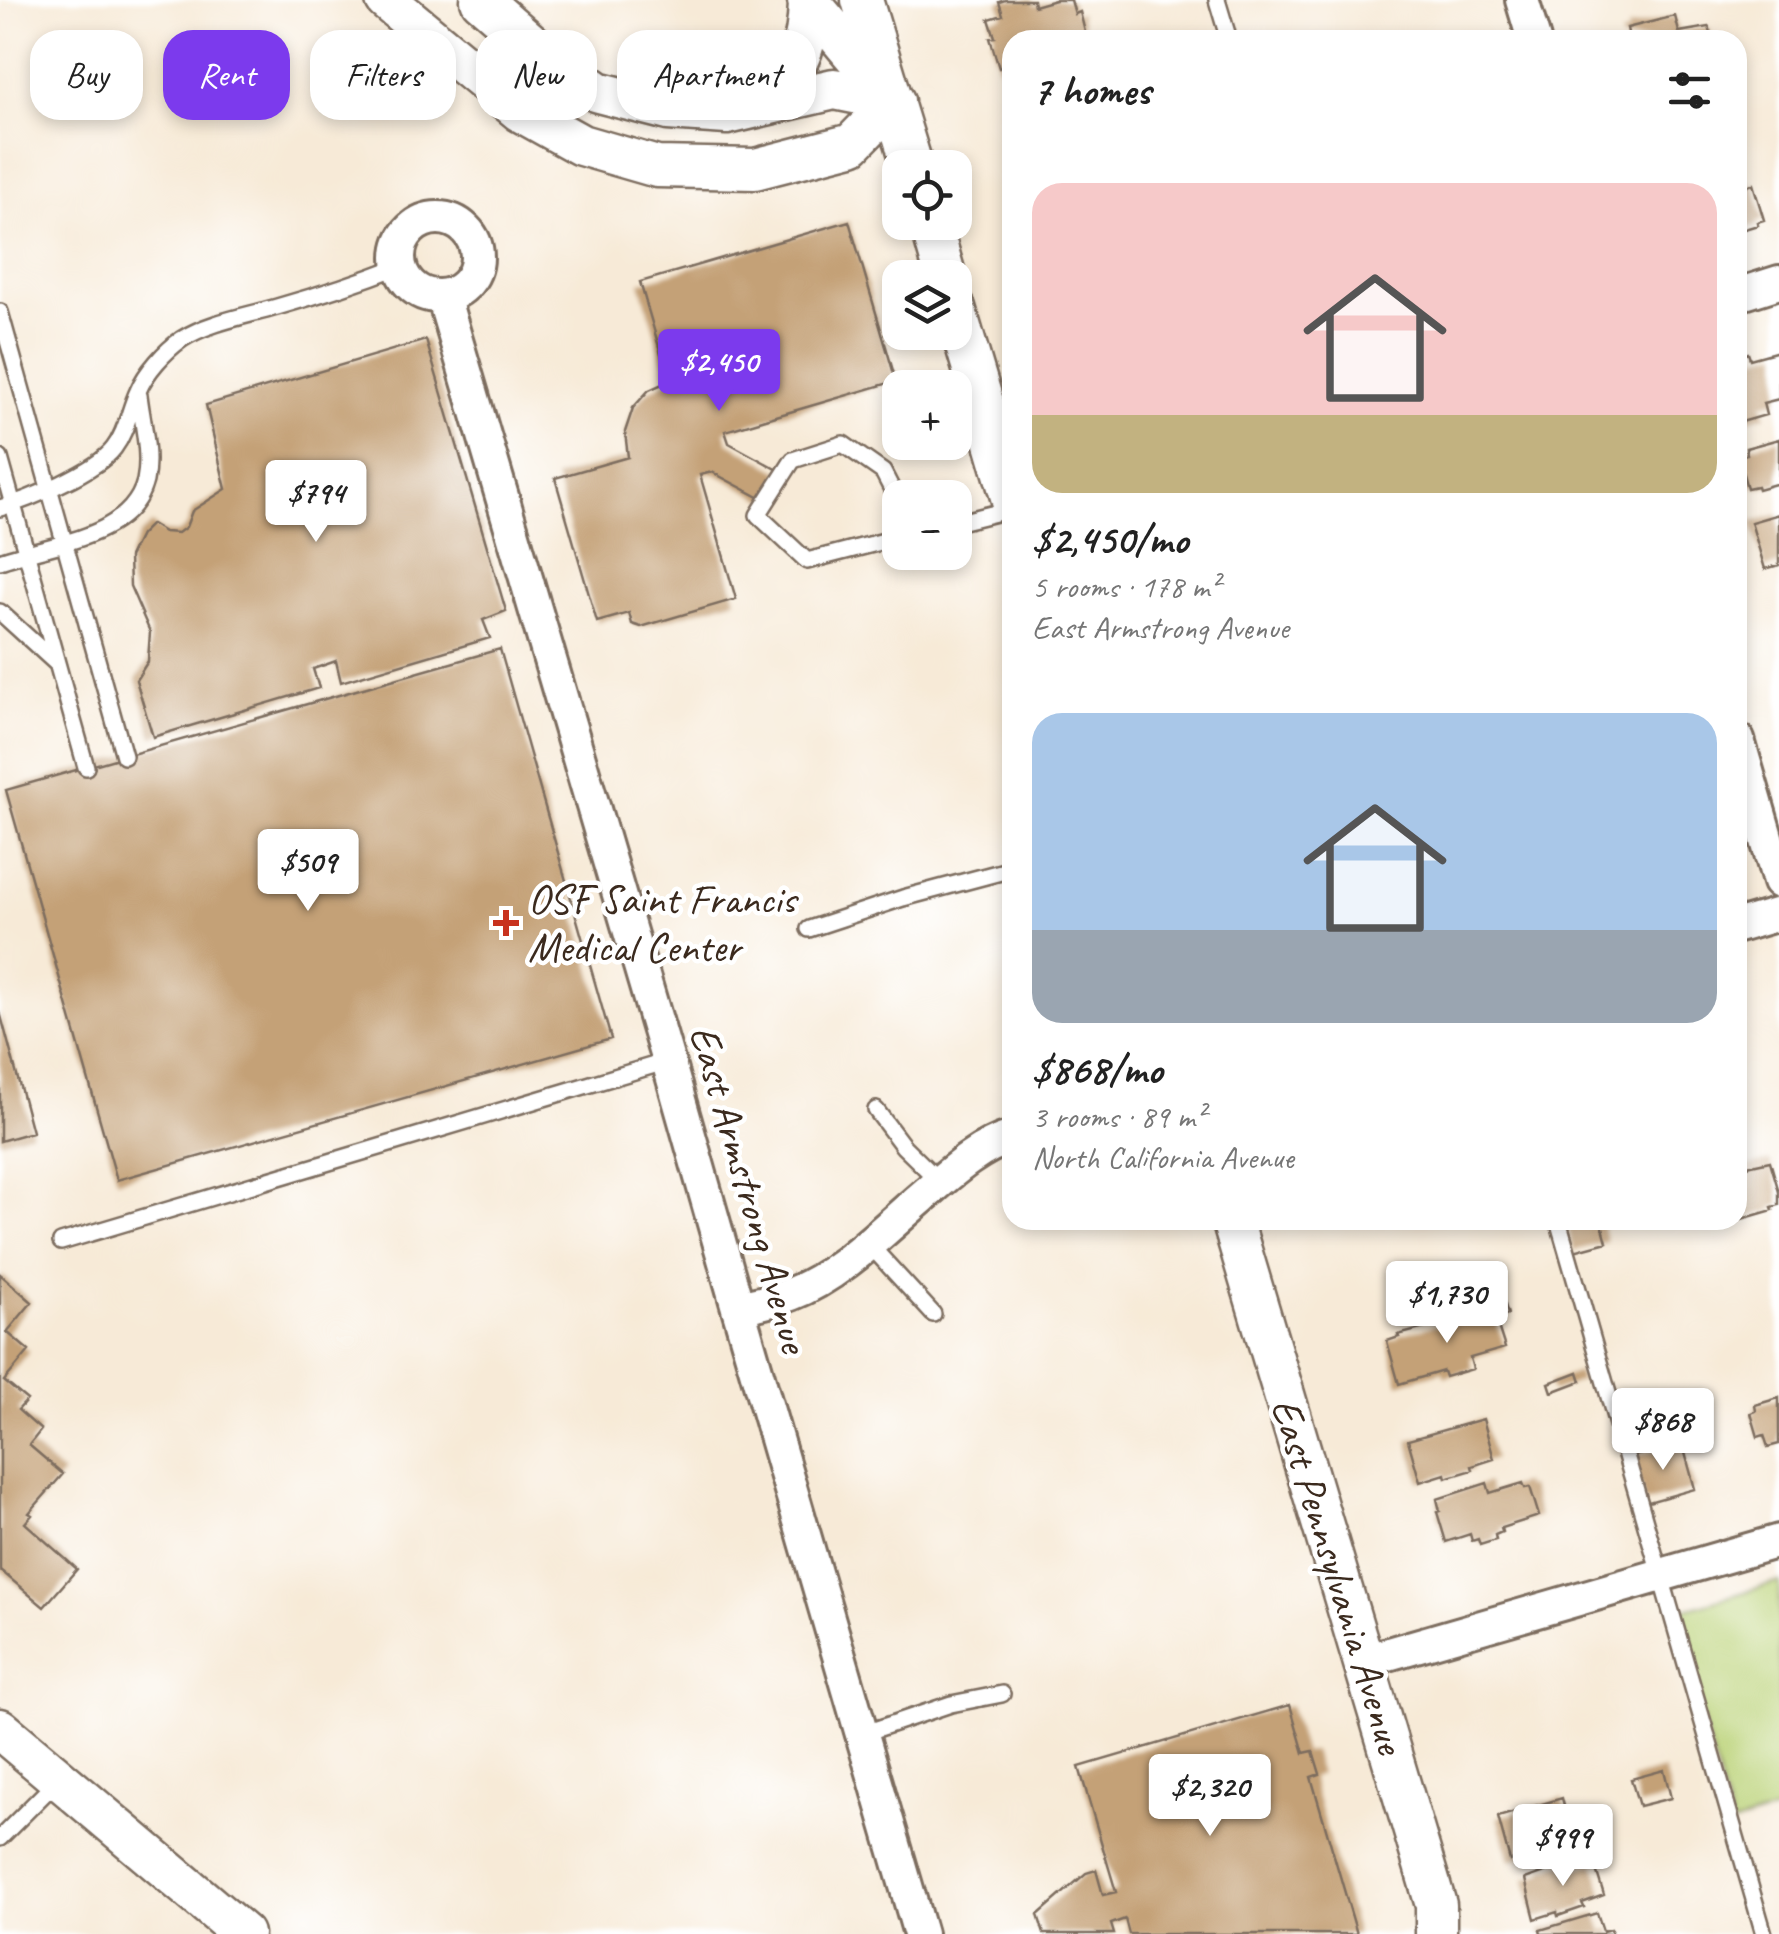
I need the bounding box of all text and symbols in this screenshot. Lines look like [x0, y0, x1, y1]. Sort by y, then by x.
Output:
chip: Buy [30, 30, 143, 120]
chip: Rent [163, 30, 290, 120]
chip: Filters [310, 30, 456, 120]
chip: New [476, 30, 597, 120]
chip: Apartment [617, 30, 816, 120]
icon: filters [1662, 63, 1717, 118]
text: 7 homes [1032, 64, 1150, 117]
map controls [882, 150, 972, 570]
button: locate [882, 150, 972, 240]
icon: home [1285, 248, 1465, 428]
button: layers [882, 260, 972, 350]
pin: $2,450 [638, 329, 800, 414]
text: $2,450 [680, 341, 758, 382]
button: + [882, 370, 972, 460]
pin: $794 [257, 460, 375, 545]
text: $794 [287, 472, 345, 513]
button: − [882, 480, 972, 570]
text: $2,450/mo [1032, 513, 1188, 566]
text: 5 rooms · 178 m² [1032, 566, 1219, 607]
text: East Armstrong Avenue [1032, 607, 1289, 648]
icon: home [1285, 778, 1465, 958]
pin: $509 [249, 829, 367, 914]
text: $509 [280, 841, 336, 882]
place label: OSF Saint Francis Medical Center [528, 873, 799, 974]
marker: OSF Saint Francis Medical Center [493, 910, 519, 936]
street label: East Armstrong Avenue [677, 1020, 822, 1362]
text: $868/mo [1032, 1043, 1162, 1096]
text: 3 rooms · 89 m² [1032, 1096, 1205, 1137]
text: North California Avenue [1032, 1137, 1294, 1178]
pin: $1,730 [1366, 1261, 1528, 1346]
text: $1,730 [1408, 1273, 1486, 1314]
pin: $868 [1604, 1388, 1722, 1473]
street label: East Pennsylvania Avenue [1259, 1392, 1418, 1762]
text: $868 [1634, 1400, 1692, 1441]
pin: $2,320 [1129, 1754, 1291, 1839]
text: $2,320 [1171, 1766, 1249, 1807]
pin: $999 [1504, 1804, 1622, 1889]
text: $999 [1535, 1816, 1591, 1857]

